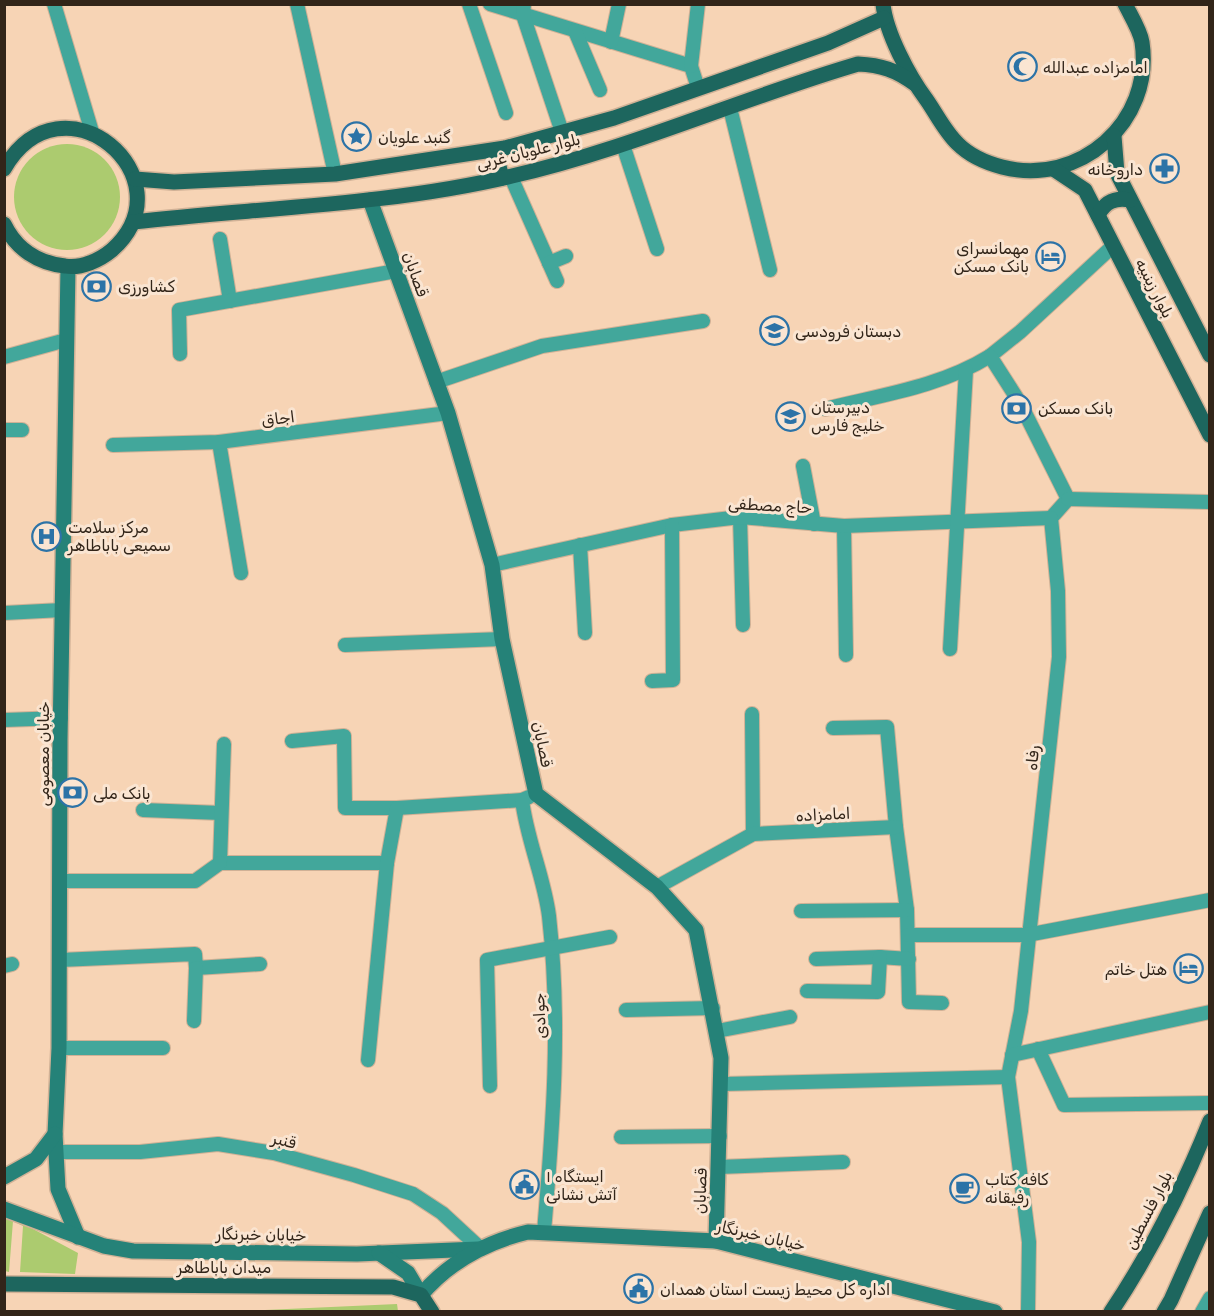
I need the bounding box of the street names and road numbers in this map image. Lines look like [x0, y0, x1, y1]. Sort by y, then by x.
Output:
street label: بلوار علویان غربی [474, 129, 582, 175]
street label: قصابان [399, 249, 433, 300]
street label: بلوار زینبیه [1131, 255, 1178, 322]
street label: اجاق [260, 407, 296, 430]
street label: حاج مصطفی [727, 494, 812, 519]
street label: خیابان معصومی [34, 702, 54, 806]
street label: قصابان [528, 720, 557, 769]
street label: رفاه [1022, 745, 1044, 772]
street label: امامزاده [795, 804, 851, 826]
street label: جوادی [529, 993, 551, 1039]
street label: قنبر [269, 1128, 298, 1154]
street label: قصابان [690, 1167, 711, 1214]
street label: بلوار فلسطین [1121, 1168, 1177, 1253]
street label: خیابان خبرنگار [714, 1216, 807, 1256]
street label: خیابان خبرنگار [215, 1224, 306, 1246]
street label: میدان باباطاهر [176, 1258, 271, 1278]

